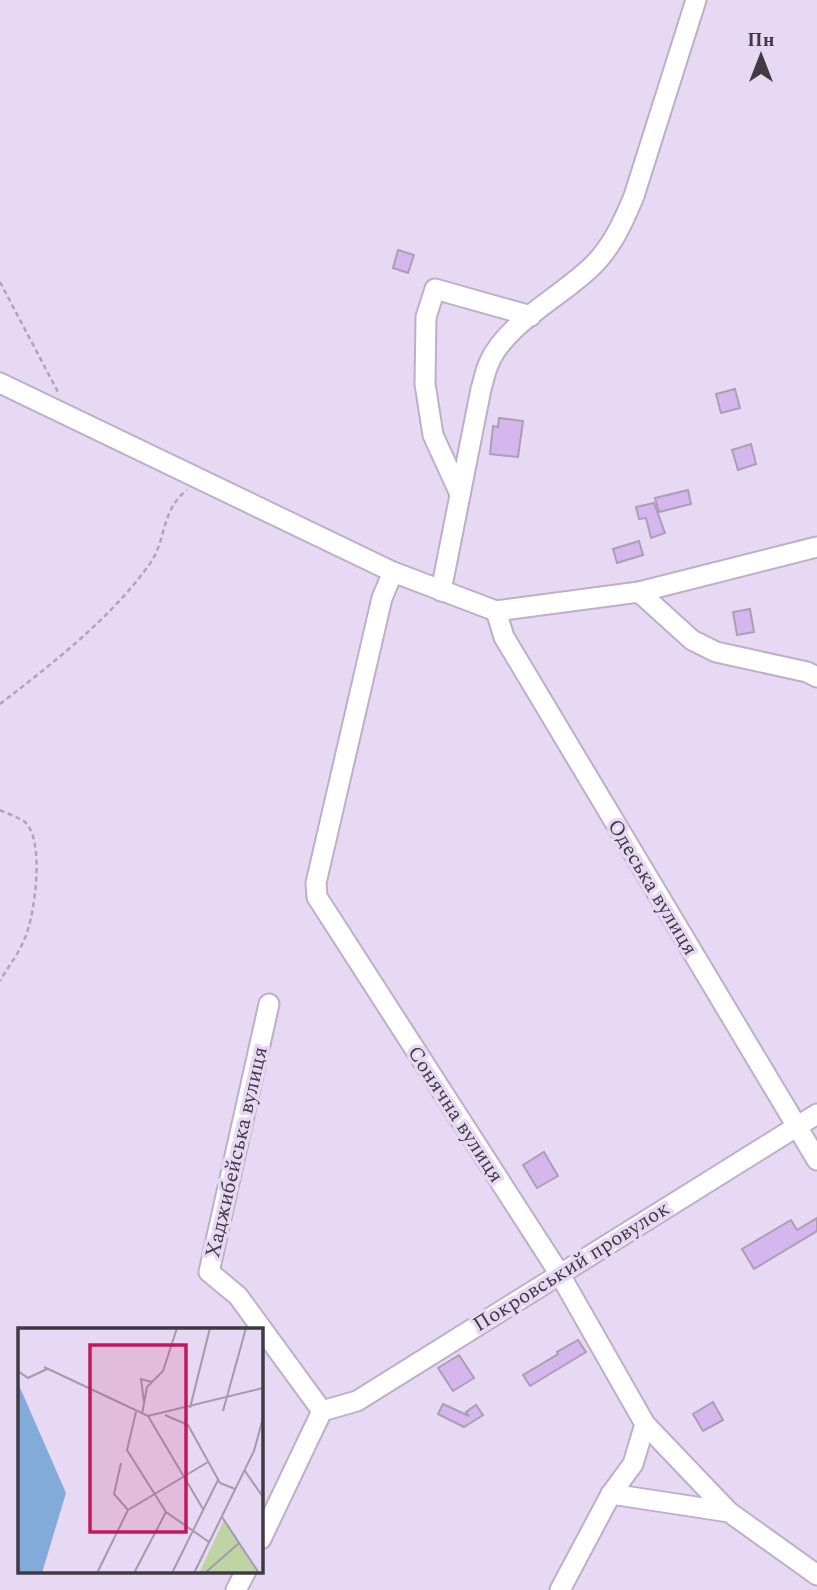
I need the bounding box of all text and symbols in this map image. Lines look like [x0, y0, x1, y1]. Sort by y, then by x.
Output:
north arrow [726, 21, 796, 91]
text: Пн [747, 26, 775, 55]
street label: Одеська вулиця [599, 813, 706, 962]
street label: Сонячна вулиця [399, 1040, 512, 1189]
street label: Хаджибейська вулиця [197, 1043, 277, 1261]
street label: Покровський провулок [467, 1193, 676, 1341]
inset map [18, 1328, 262, 1572]

